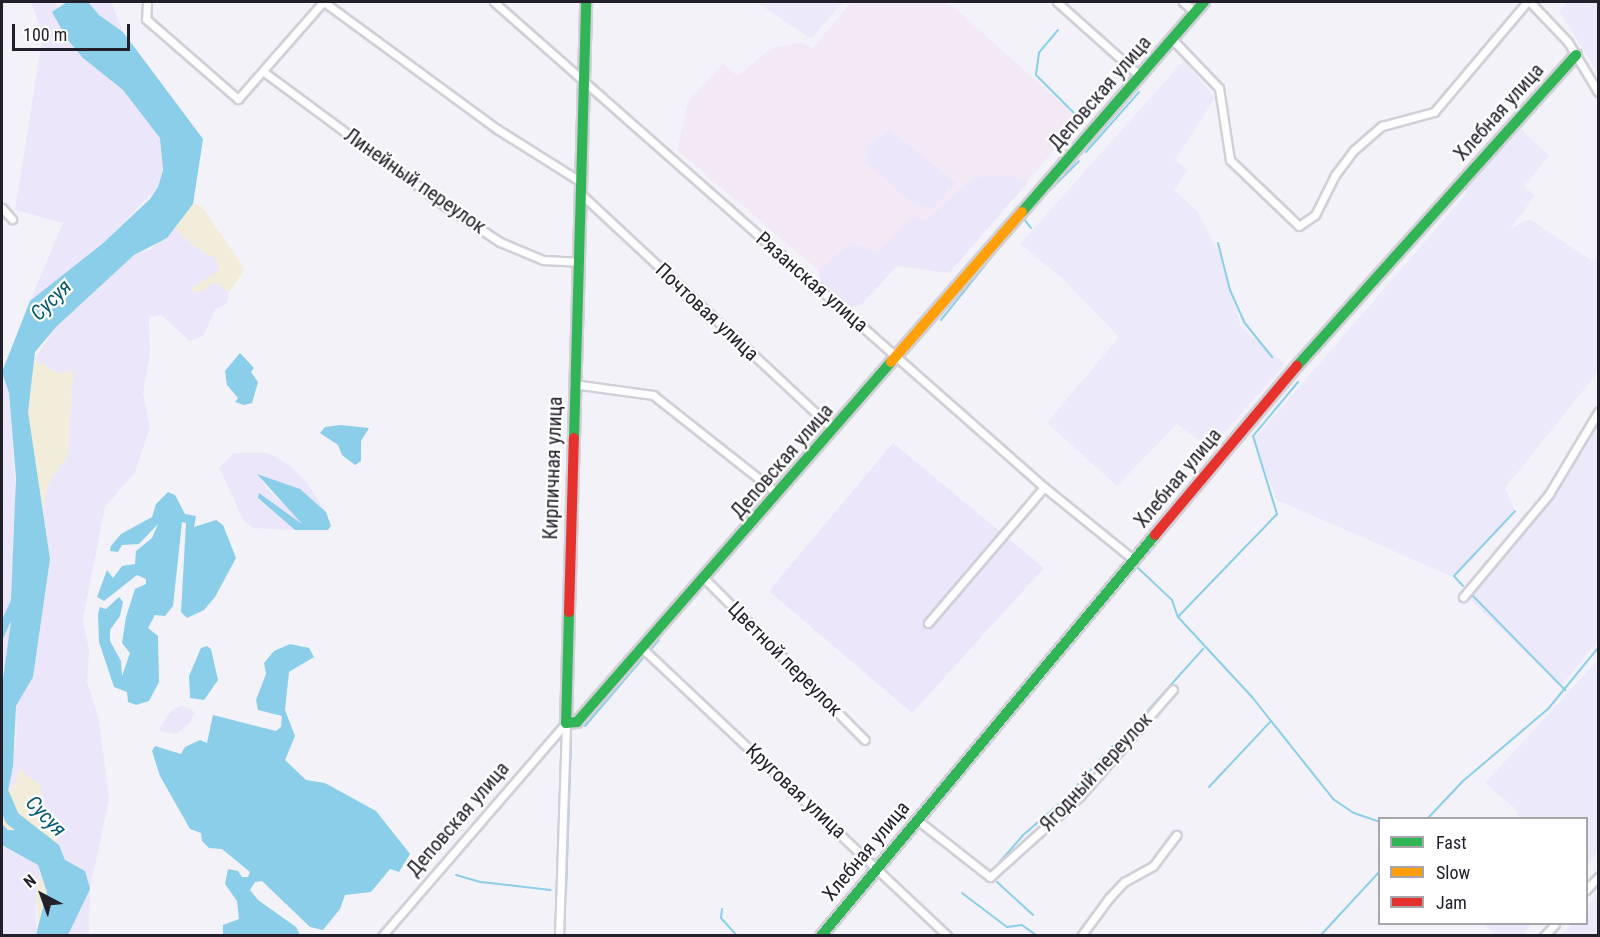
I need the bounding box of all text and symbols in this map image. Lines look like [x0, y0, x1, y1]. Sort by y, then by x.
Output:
scale bar [15, 12, 134, 50]
text: 100 m [23, 24, 67, 45]
street label: Деповская улица [1044, 31, 1156, 155]
street label: Хлебная улица [1449, 58, 1549, 166]
street label: Линейный переулок [340, 123, 490, 239]
street label: Рязанская улица [751, 227, 873, 337]
street label: Почтовая улица [650, 258, 764, 366]
water label: Сусуя [25, 274, 77, 326]
street label: Кирпичная улица [539, 396, 567, 540]
street label: Деповская улица [726, 399, 838, 523]
street label: Хлебная улица [1129, 423, 1227, 533]
street label: Цветной переулок [723, 597, 847, 721]
street label: Ягодный переулок [1035, 708, 1157, 836]
street label: Круговая улица [741, 738, 851, 844]
street label: Деповская улица [402, 757, 514, 881]
water label: Сусуя [20, 790, 72, 842]
street label: Хлебная улица [817, 796, 915, 906]
legend [1378, 817, 1588, 925]
text: Fast [1436, 832, 1467, 853]
text: Slow [1436, 862, 1470, 883]
north arrow [12, 865, 72, 925]
text: N [20, 871, 40, 891]
text: Jam [1436, 892, 1467, 913]

